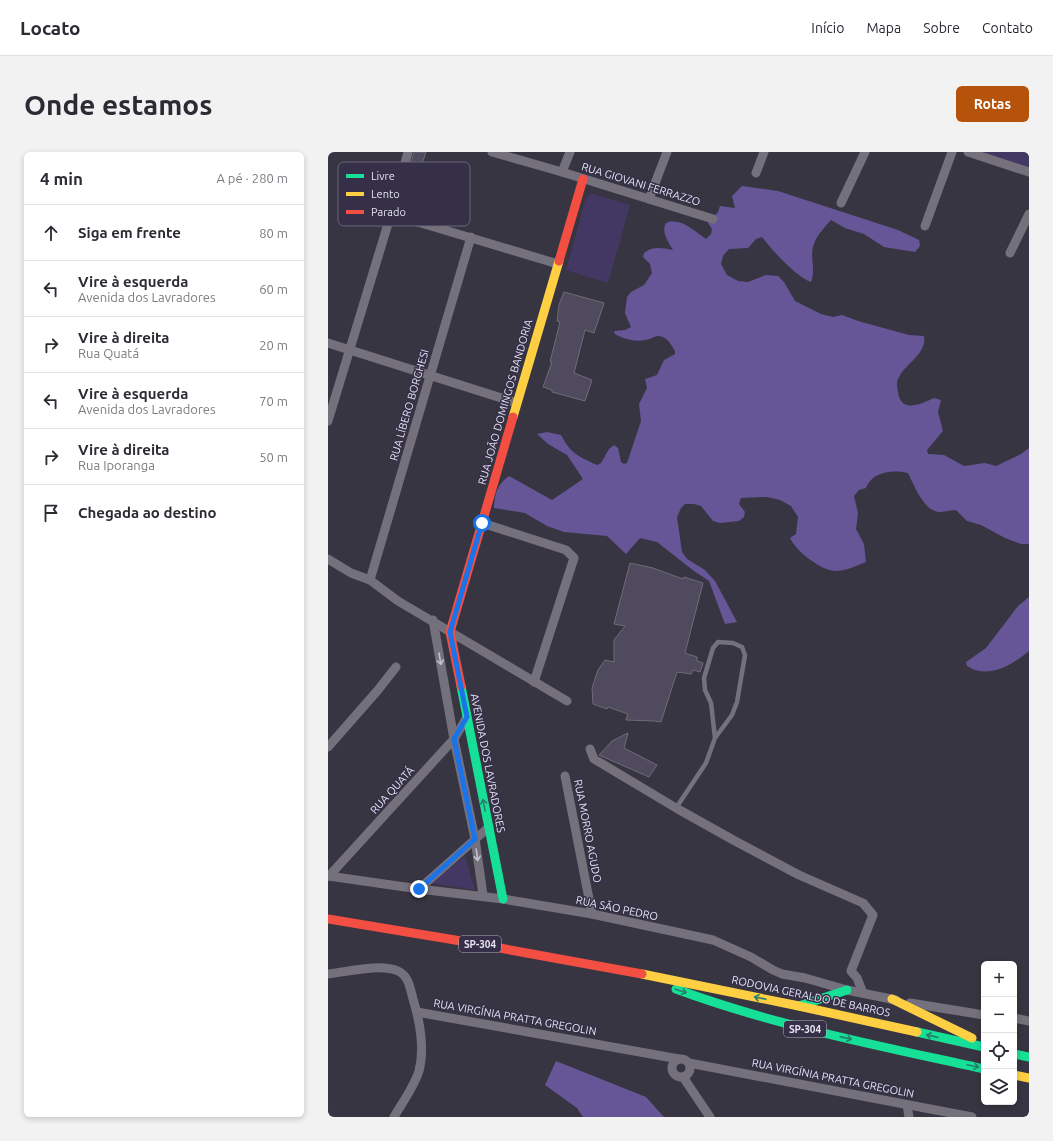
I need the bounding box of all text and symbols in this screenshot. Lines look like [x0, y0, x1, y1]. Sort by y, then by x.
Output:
text: Locato [20, 17, 81, 39]
text: Início [811, 20, 844, 36]
text: Mapa [866, 20, 901, 36]
text: Sobre [923, 20, 960, 36]
text: Contato [982, 20, 1033, 36]
button: Rotas [956, 86, 1029, 122]
text: Onde estamos [24, 89, 212, 120]
street label: RUA GIOVANI FERRAZZO [580, 160, 702, 208]
legend [338, 162, 470, 226]
text: 4 min [40, 169, 83, 188]
text: Livre [371, 170, 395, 182]
text: A pé · 280 m [216, 171, 288, 185]
text: Lento [371, 188, 400, 200]
text: Parado [371, 206, 406, 218]
icon: ahead [40, 222, 62, 244]
text: Siga em frente [78, 224, 181, 241]
text: 80 m [259, 226, 288, 240]
text: Vire à esquerda [78, 273, 188, 290]
icon: left [40, 278, 62, 300]
text: 60 m [259, 282, 288, 296]
text: Avenida dos Lavradores [78, 290, 216, 304]
street label: RUA JOÃO DOMINGOS BANDORIA [476, 317, 535, 486]
text: Vire à direita [78, 329, 170, 346]
icon: right [40, 334, 62, 356]
text: 20 m [259, 338, 288, 352]
text: Rua Quatá [78, 346, 139, 360]
street label: RUA LÍBERO BORGHESI [386, 348, 431, 462]
text: Vire à esquerda [78, 385, 188, 402]
icon: left [40, 390, 62, 412]
text: 70 m [259, 394, 288, 408]
text: Avenida dos Lavradores [78, 402, 216, 416]
text: Vire à direita [78, 441, 170, 458]
icon: right [40, 446, 62, 468]
text: 50 m [259, 450, 288, 464]
text: Rua Iporanga [78, 458, 155, 472]
icon: arrive [40, 502, 62, 524]
text: Chegada ao destino [78, 504, 217, 521]
route start [473, 514, 491, 532]
one-way arrow [436, 652, 444, 665]
street label: AVENIDA DOS LAVRADORES [469, 693, 507, 834]
street label: RUA QUATÁ [367, 763, 417, 816]
street label: RUA MORRO AGUDO [572, 778, 604, 884]
one-way arrow [480, 799, 488, 812]
one-way arrow [473, 848, 481, 861]
route end [410, 880, 428, 898]
street label: RUA SÃO PEDRO [575, 893, 659, 923]
road number: SP-304 [459, 936, 501, 952]
map controls [981, 961, 1017, 1105]
button: + [981, 961, 1017, 997]
street label: RODOVIA GERALDO DE BARROS [731, 973, 892, 1019]
one-way arrow [674, 988, 687, 995]
one-way arrow [754, 993, 767, 1001]
street label: RUA VIRGÍNIA PRATTA GREGOLIN [433, 996, 598, 1037]
button: − [981, 997, 1017, 1033]
road number: SP-304 [784, 1021, 826, 1037]
one-way arrow [926, 1031, 939, 1039]
button: locate [981, 1033, 1017, 1069]
one-way arrow [839, 1035, 852, 1043]
street label: RUA VIRGÍNIA PRATTA GREGOLIN [751, 1055, 915, 1100]
one-way arrow [966, 1063, 979, 1071]
button: layers [981, 1069, 1017, 1105]

